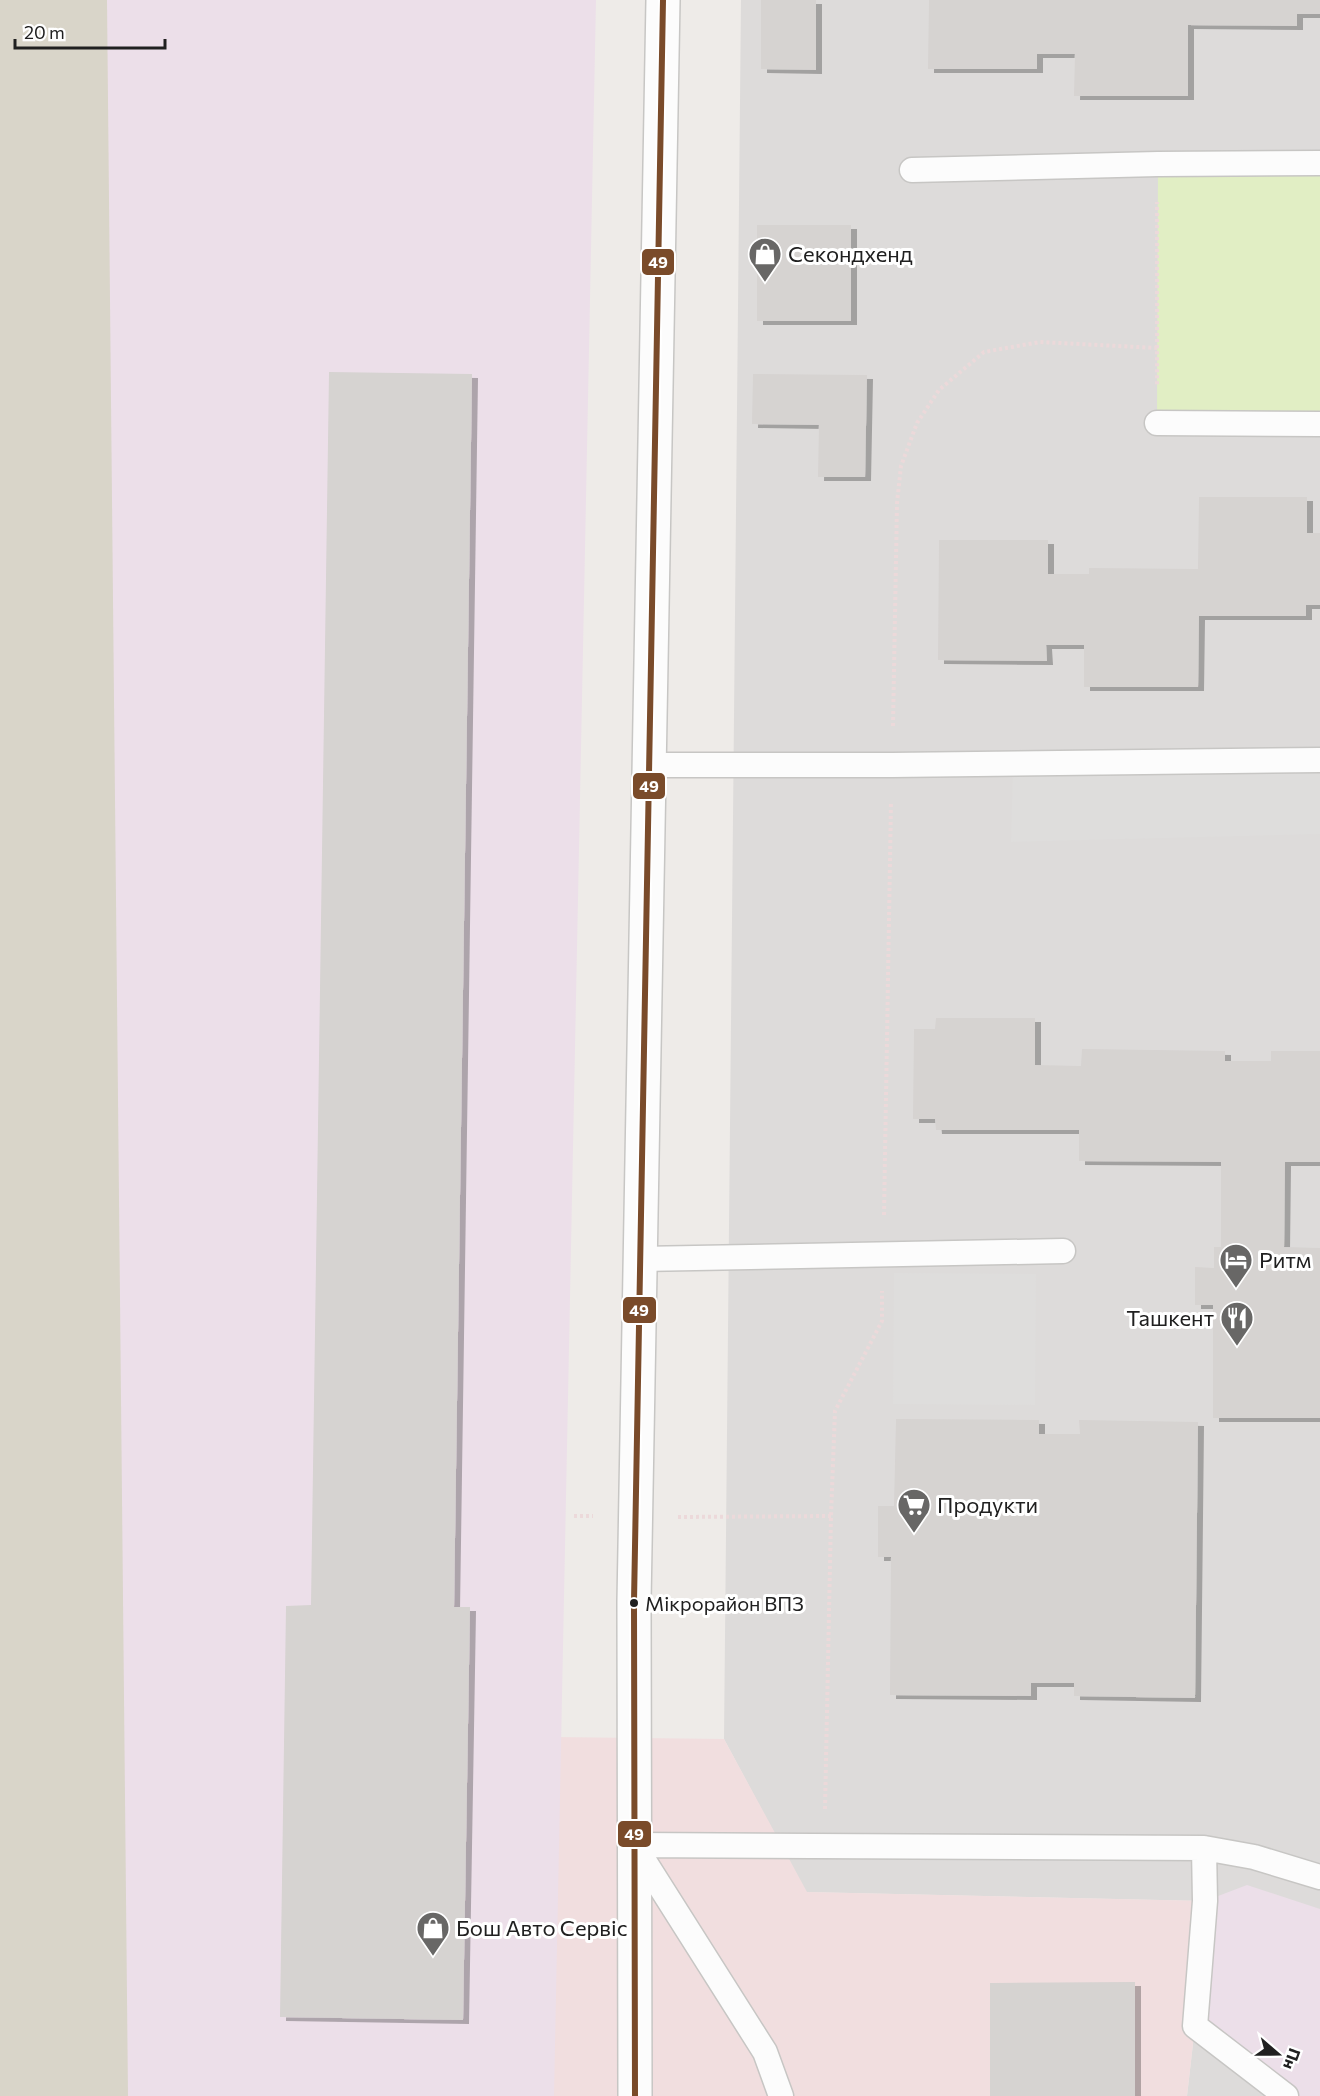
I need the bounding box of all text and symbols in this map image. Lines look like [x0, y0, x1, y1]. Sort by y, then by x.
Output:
scale bar [15, 12, 165, 50]
text: 20 m [24, 21, 65, 43]
shop icon: Секондхенд [747, 236, 783, 283]
place label: Секондхенд [788, 240, 913, 267]
line badge: 49 [641, 248, 675, 276]
text: 49 [648, 252, 668, 271]
line badge: 49 [632, 772, 666, 800]
text: 49 [639, 776, 659, 795]
hotel icon: Ритм [1218, 1242, 1254, 1289]
place label: Ритм [1259, 1246, 1311, 1273]
line badge: 49 [622, 1296, 657, 1324]
text: 49 [629, 1300, 649, 1319]
restaurant icon: Ташкент [1219, 1300, 1255, 1347]
place label: Ташкент [1126, 1304, 1214, 1331]
supermarket icon: Продукти [896, 1487, 932, 1534]
place label: Продукти [937, 1491, 1038, 1518]
place label: Мікрорайон ВПЗ [645, 1591, 804, 1615]
marker: Мікрорайон ВПЗ [628, 1597, 640, 1609]
line badge: 49 [617, 1820, 652, 1848]
text: 49 [624, 1824, 644, 1843]
shop icon: Бош Авто Сервіс [415, 1910, 451, 1957]
place label: Бош Авто Сервіс [456, 1914, 628, 1941]
north arrow [1248, 2024, 1308, 2084]
text: Пн [1280, 2046, 1305, 2073]

